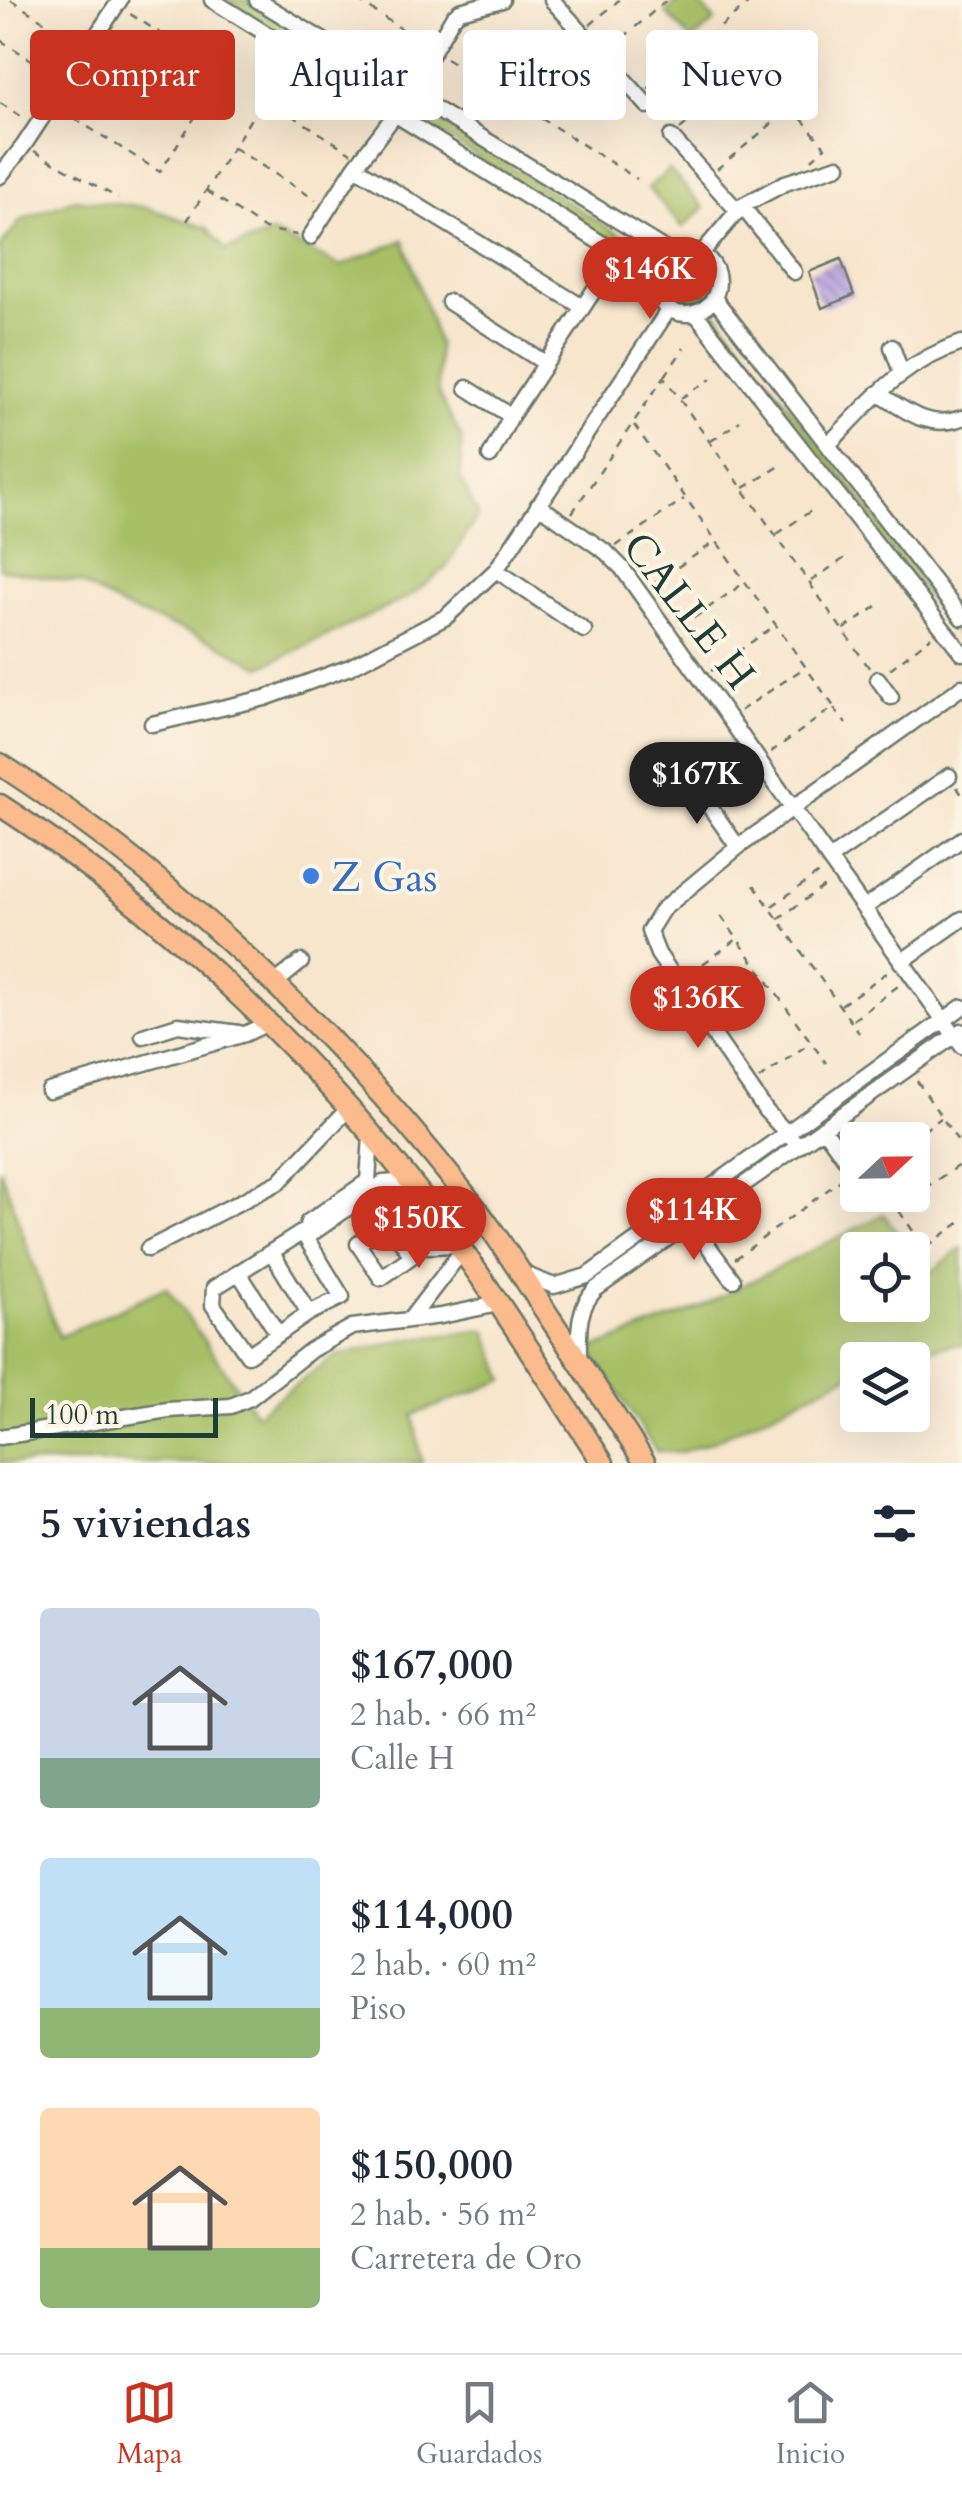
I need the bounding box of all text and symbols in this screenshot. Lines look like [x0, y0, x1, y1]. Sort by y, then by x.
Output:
chip: Comprar [30, 30, 235, 120]
chip: Alquilar [255, 30, 443, 120]
chip: Filtros [463, 30, 626, 120]
chip: Nuevo [646, 30, 818, 120]
pin: $146K [580, 237, 720, 322]
text: $146K [604, 247, 696, 291]
street label: CALLE H [609, 520, 768, 701]
pin: $167K [627, 742, 767, 827]
text: $167K [651, 752, 743, 796]
place label: Z Gas [331, 849, 438, 906]
marker: Z Gas [300, 865, 322, 887]
pin: $136K [628, 966, 768, 1051]
text: $136K [652, 976, 744, 1020]
north arrow [840, 1122, 930, 1212]
map controls [840, 1122, 930, 1432]
pin: $114K [624, 1178, 764, 1263]
pin: $150K [349, 1186, 489, 1271]
text: $114K [648, 1188, 740, 1232]
text: $150K [373, 1196, 465, 1240]
button: locate [840, 1232, 930, 1322]
button: layers [840, 1342, 930, 1432]
scale bar [30, 1393, 218, 1438]
text: 100 m [45, 1396, 119, 1434]
text: 5 viviendas [40, 1495, 251, 1552]
icon: filters [867, 1496, 922, 1551]
text: $167,000 [350, 1636, 513, 1693]
icon: home [120, 1648, 240, 1768]
text: 2 hab. · 66 m² [350, 1693, 536, 1737]
text: Calle H [350, 1737, 454, 1781]
text: $114,000 [350, 1886, 513, 1943]
icon: home [120, 1898, 240, 2018]
text: 2 hab. · 60 m² [350, 1943, 536, 1987]
text: Piso [350, 1987, 406, 2031]
text: $150,000 [350, 2136, 513, 2193]
icon: home [120, 2148, 240, 2268]
text: 2 hab. · 56 m² [350, 2193, 536, 2237]
text: Carretera de Oro [350, 2237, 582, 2281]
tab: Mapa [117, 2375, 182, 2473]
tab: Guardados [416, 2375, 542, 2473]
tab: Inicio [776, 2375, 845, 2473]

